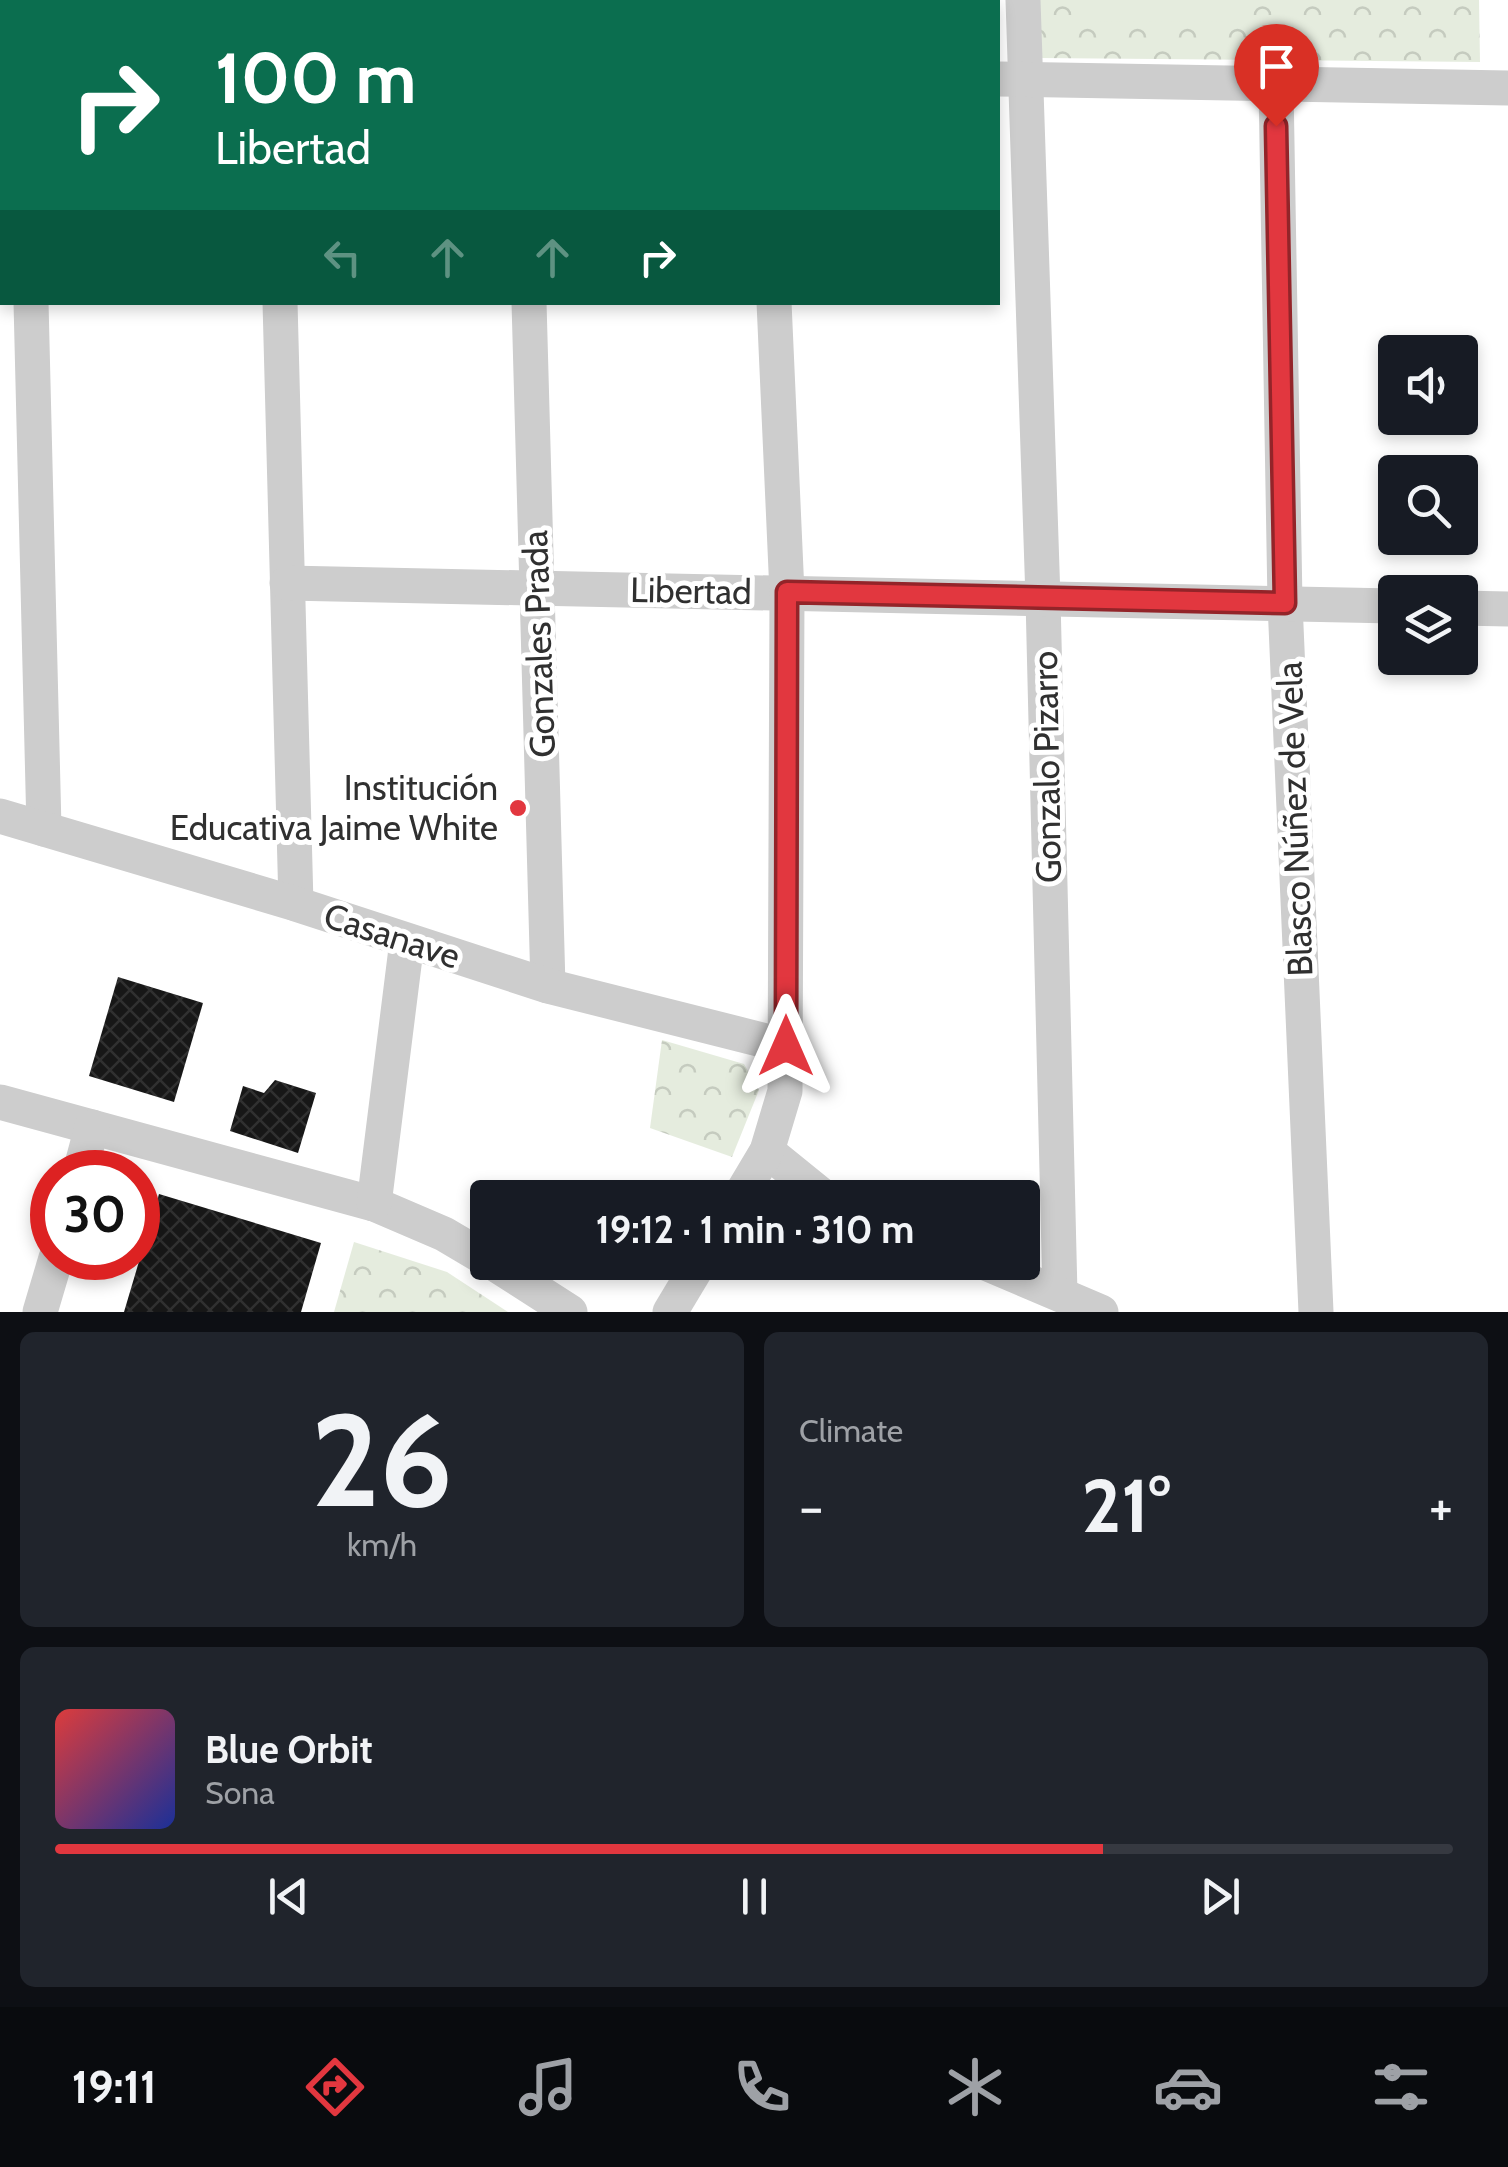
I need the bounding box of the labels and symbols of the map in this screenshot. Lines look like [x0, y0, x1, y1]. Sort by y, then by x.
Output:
pin [1234, 24, 1319, 127]
street label: Gonzales Prada [513, 529, 564, 758]
street label: Libertad [630, 568, 752, 613]
street label: Gonzalo Pizarro [1023, 651, 1070, 883]
street label: Blasco Núñez de Vela [1268, 661, 1321, 977]
place label: Institución Educativa Jaime White [170, 766, 498, 849]
marker: Institución Educativa Jaime White [507, 797, 529, 819]
street label: Casanave [319, 893, 465, 978]
position arrow [734, 994, 838, 1098]
speed limit sign: 30 [30, 1150, 160, 1280]

